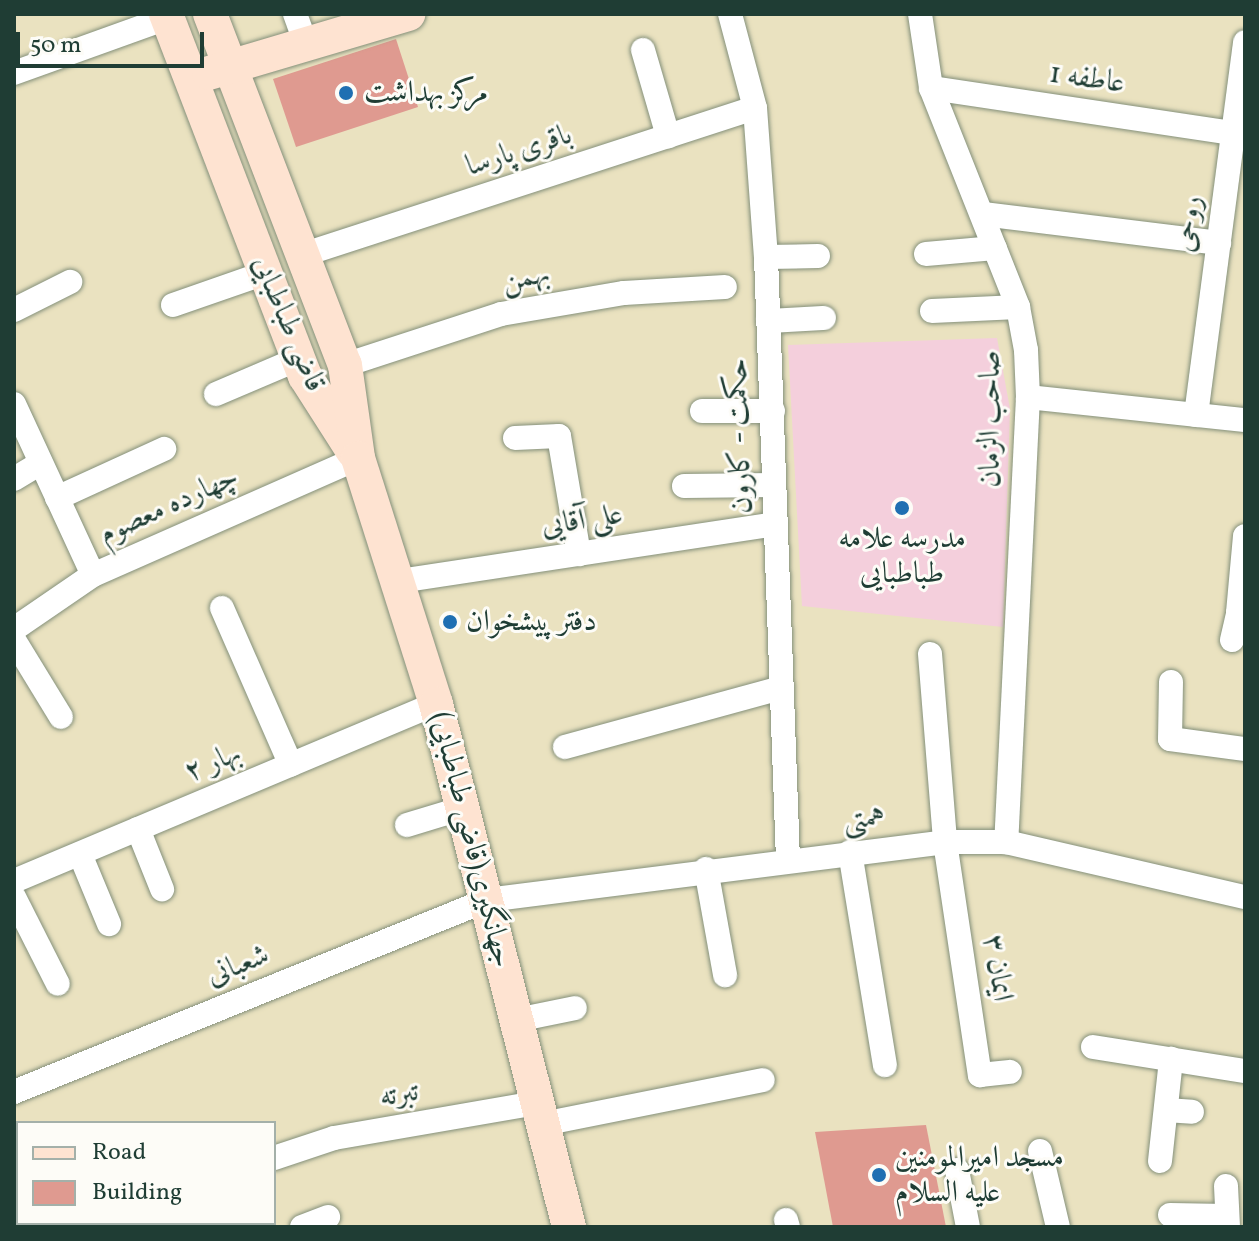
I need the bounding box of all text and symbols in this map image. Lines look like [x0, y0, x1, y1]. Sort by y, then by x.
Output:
scale bar [20, 16, 208, 66]
text: 50 m [30, 29, 82, 63]
street label: عاطفه 1 [1047, 56, 1127, 102]
place label: مرکز بهداشت [364, 75, 488, 111]
marker: مرکز بهداشت [335, 82, 357, 104]
street label: باقری پارسا [462, 117, 576, 185]
street label: روحی [1167, 193, 1211, 255]
street label: قاضی طباطبایی [243, 251, 333, 397]
street label: بهمن [499, 256, 553, 300]
street label: صاحب الزمان [973, 350, 1009, 488]
street label: حکمت - کارون [719, 357, 761, 515]
street label: چهارده معصوم [94, 459, 244, 553]
street label: علی آقایی [539, 497, 625, 545]
marker: مدرسه علامه طباطبایی [893, 499, 911, 517]
place label: مدرسه علامه طباطبایی [838, 521, 966, 592]
place label: دفتر پیشخوان [466, 604, 597, 640]
marker: دفتر پیشخوان [441, 613, 459, 631]
street label: جهانگیری(قاضی طباطبایی) [422, 708, 520, 972]
street label: بهار ۲ [179, 735, 247, 791]
street label: همتی [841, 799, 887, 839]
street label: ایمان ۳ [974, 932, 1020, 1004]
street label: شعبانی [201, 937, 275, 995]
street label: تبرته [377, 1074, 421, 1116]
legend [16, 1121, 276, 1225]
text: Road [92, 1136, 146, 1170]
place label: مسجد امیرالمومنین علیه السلام [895, 1140, 1064, 1210]
marker: مسجد امیرالمومنین علیه السلام [870, 1166, 888, 1184]
text: Building [92, 1176, 182, 1210]

